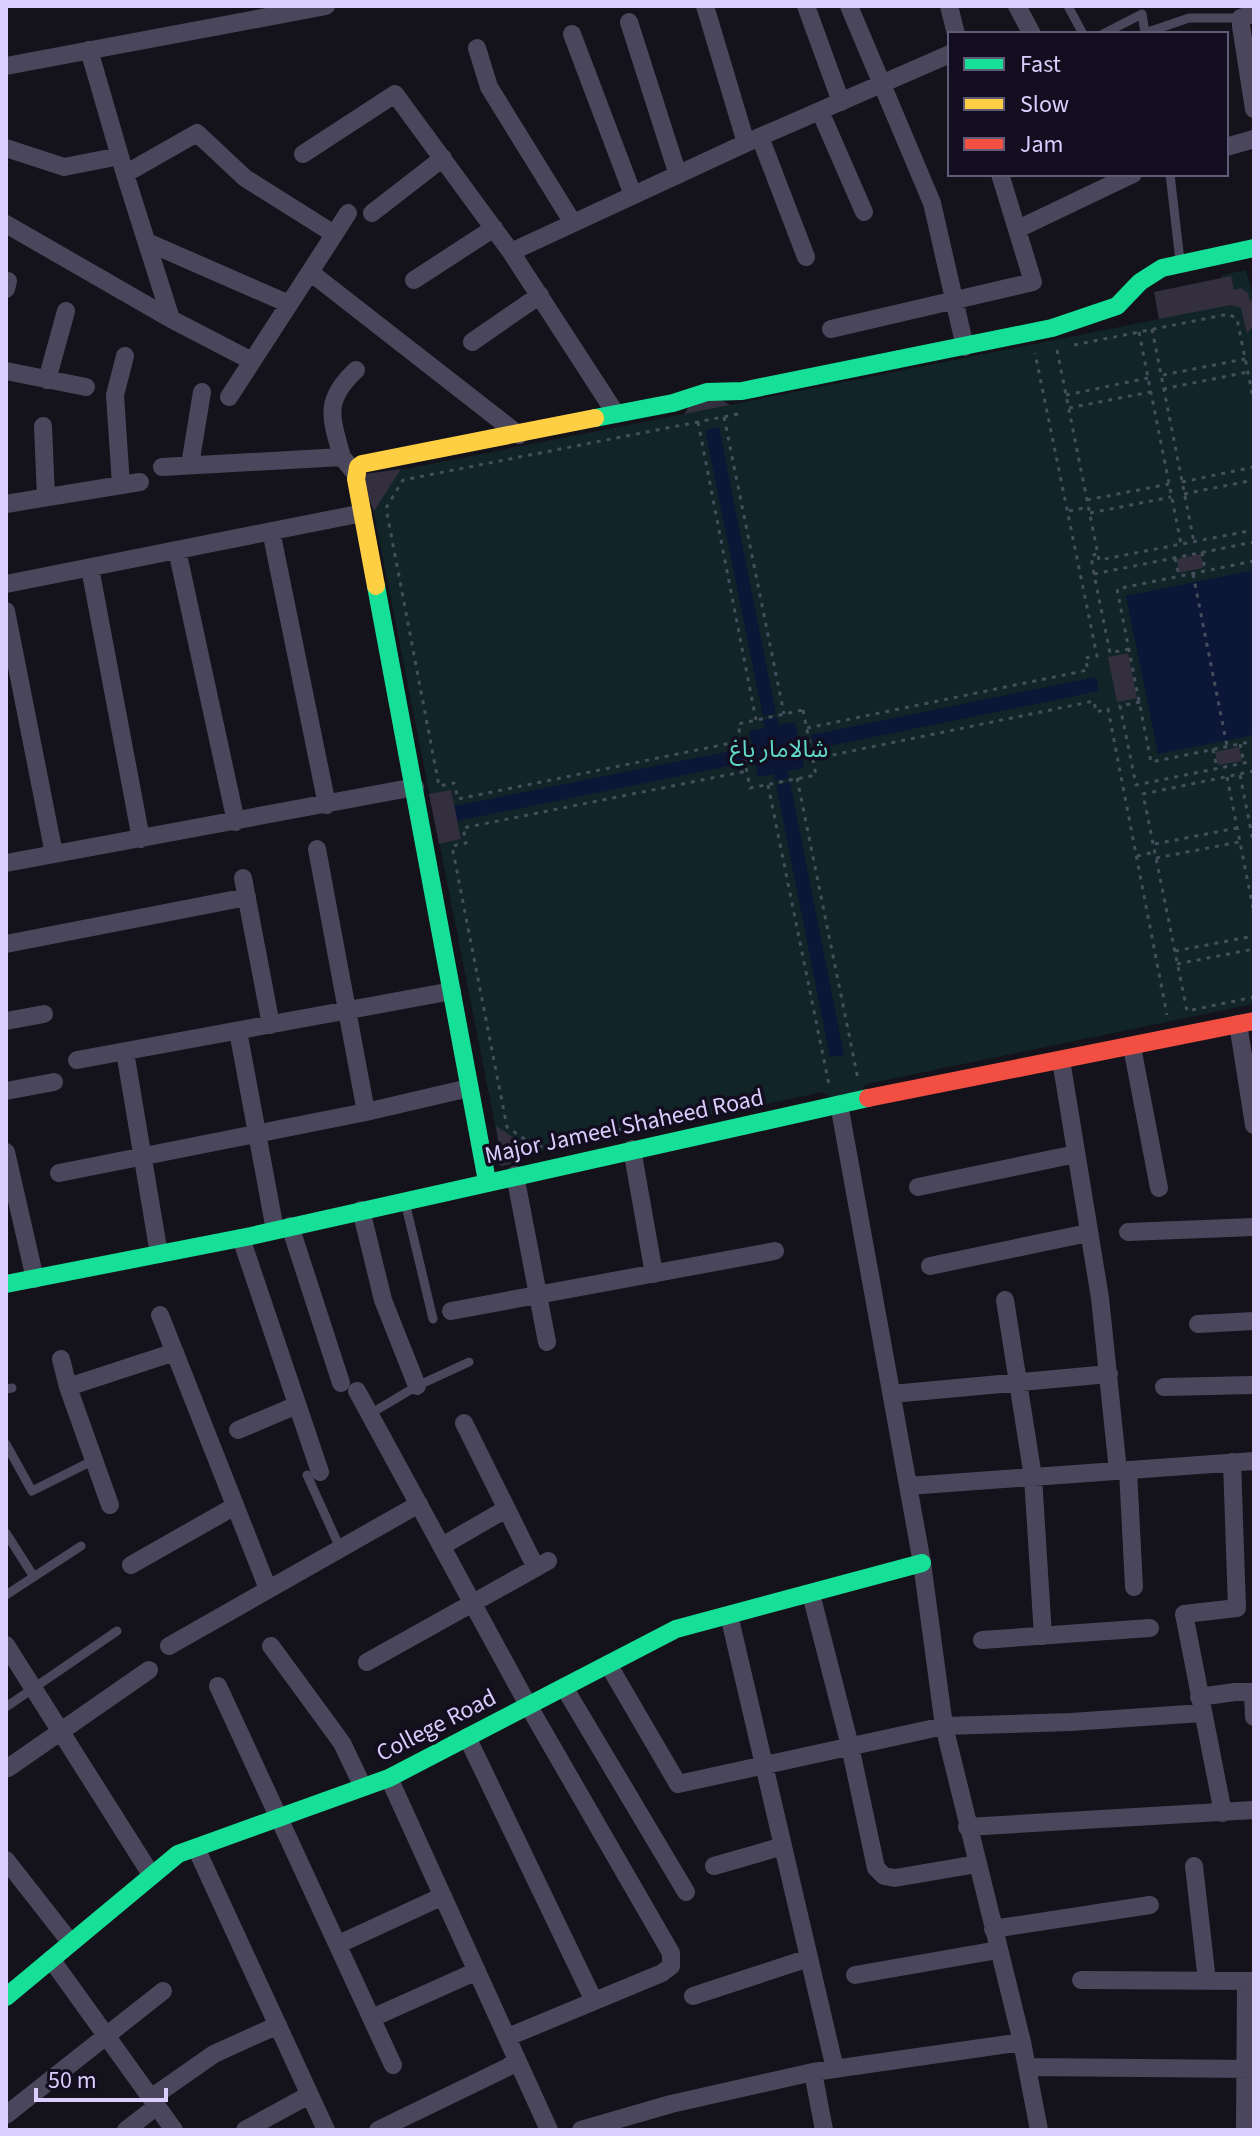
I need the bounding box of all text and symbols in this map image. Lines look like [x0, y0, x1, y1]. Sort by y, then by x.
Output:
legend [948, 32, 1228, 176]
text: Fast [1020, 47, 1061, 82]
text: Slow [1020, 87, 1069, 122]
text: Jam [1020, 127, 1064, 162]
park label: شالامار باغ [730, 732, 828, 767]
street label: Major Jameel Shaheed Road [481, 1080, 767, 1173]
street label: College Road [370, 1680, 502, 1771]
scale bar [36, 2052, 166, 2102]
text: 50 m [48, 2063, 97, 2098]

